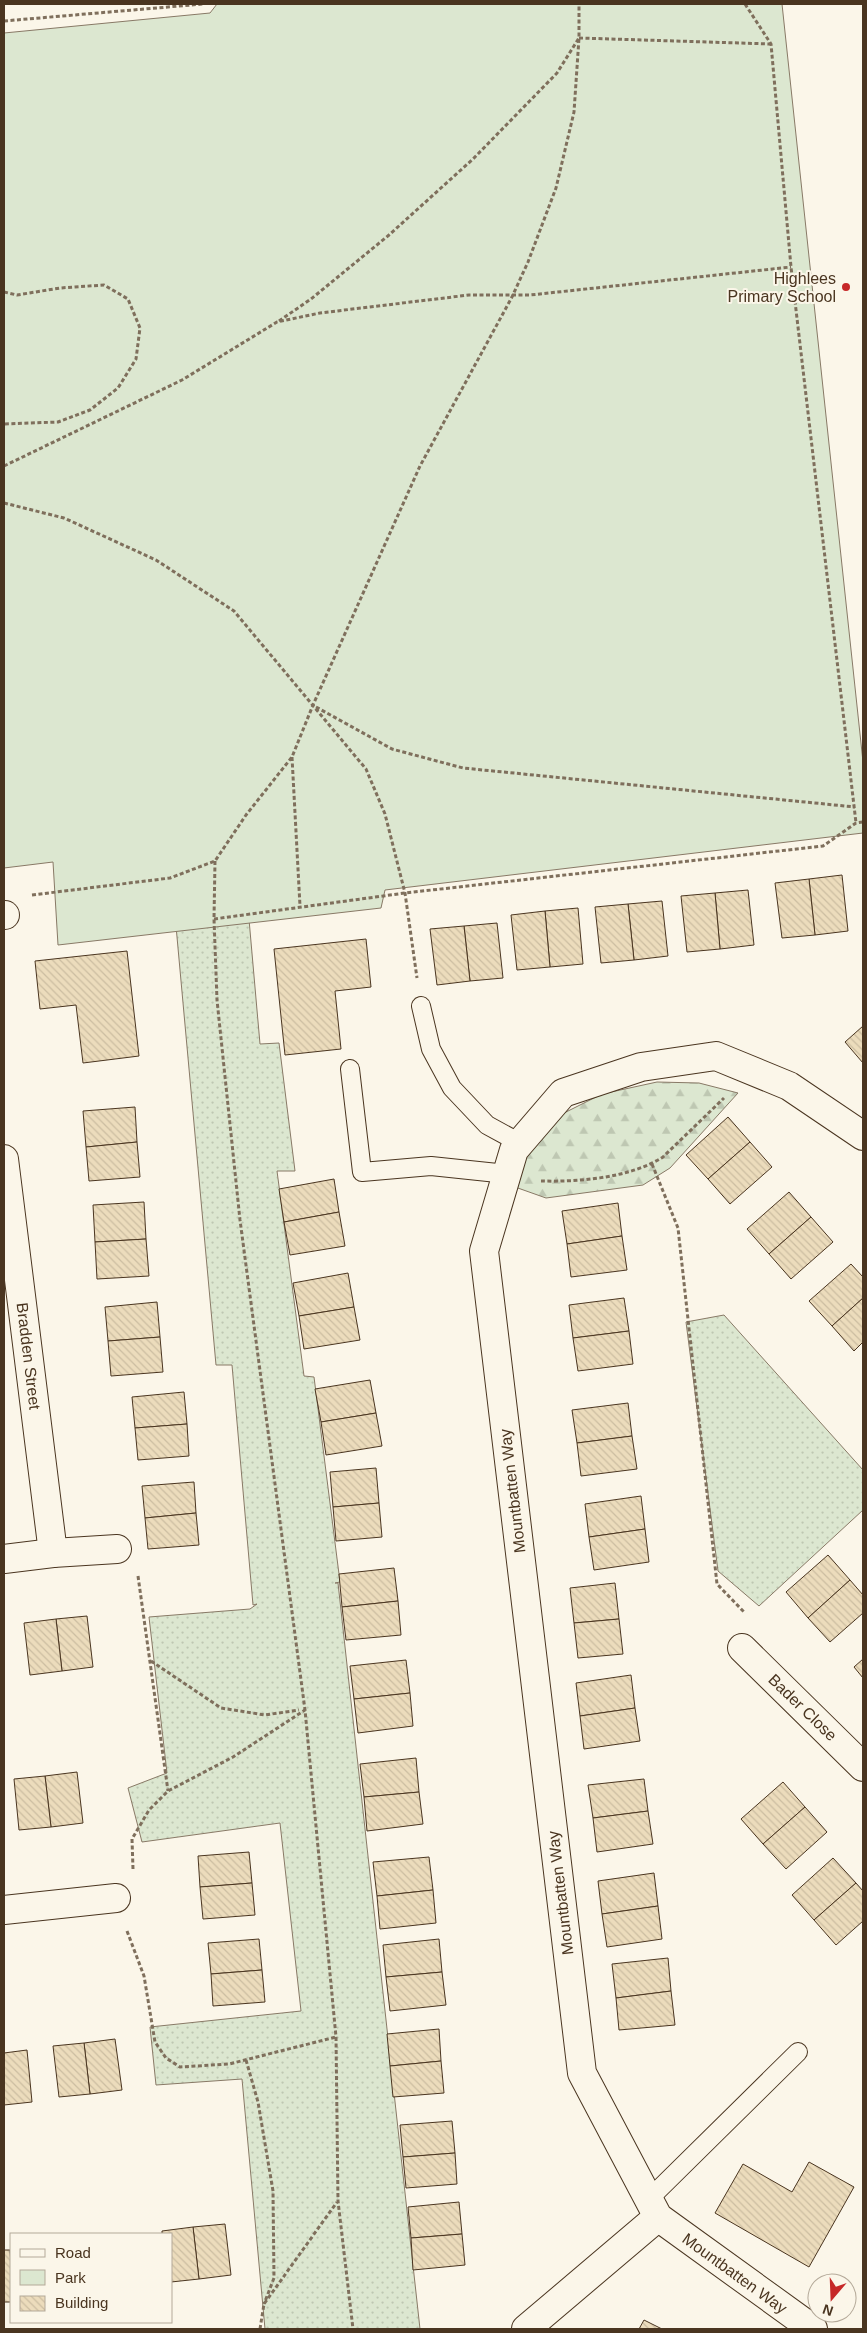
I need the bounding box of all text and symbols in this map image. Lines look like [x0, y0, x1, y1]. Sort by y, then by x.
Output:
place label: Highlees Primary School [728, 270, 836, 305]
marker: Highlees Primary School [840, 281, 852, 293]
street label: Bradden Street [14, 1302, 44, 1411]
street label: Mountbatten Way [496, 1428, 529, 1554]
street label: Bader Close [765, 1671, 840, 1744]
street label: Mountbatten Way [544, 1830, 577, 1956]
street label: Mountbatten Way [679, 2230, 790, 2317]
legend [10, 2233, 172, 2323]
text: Road [55, 2244, 91, 2261]
text: Park [55, 2269, 86, 2286]
north arrow [807, 2273, 857, 2323]
text: Building [55, 2294, 108, 2311]
text: N [820, 2301, 835, 2320]

